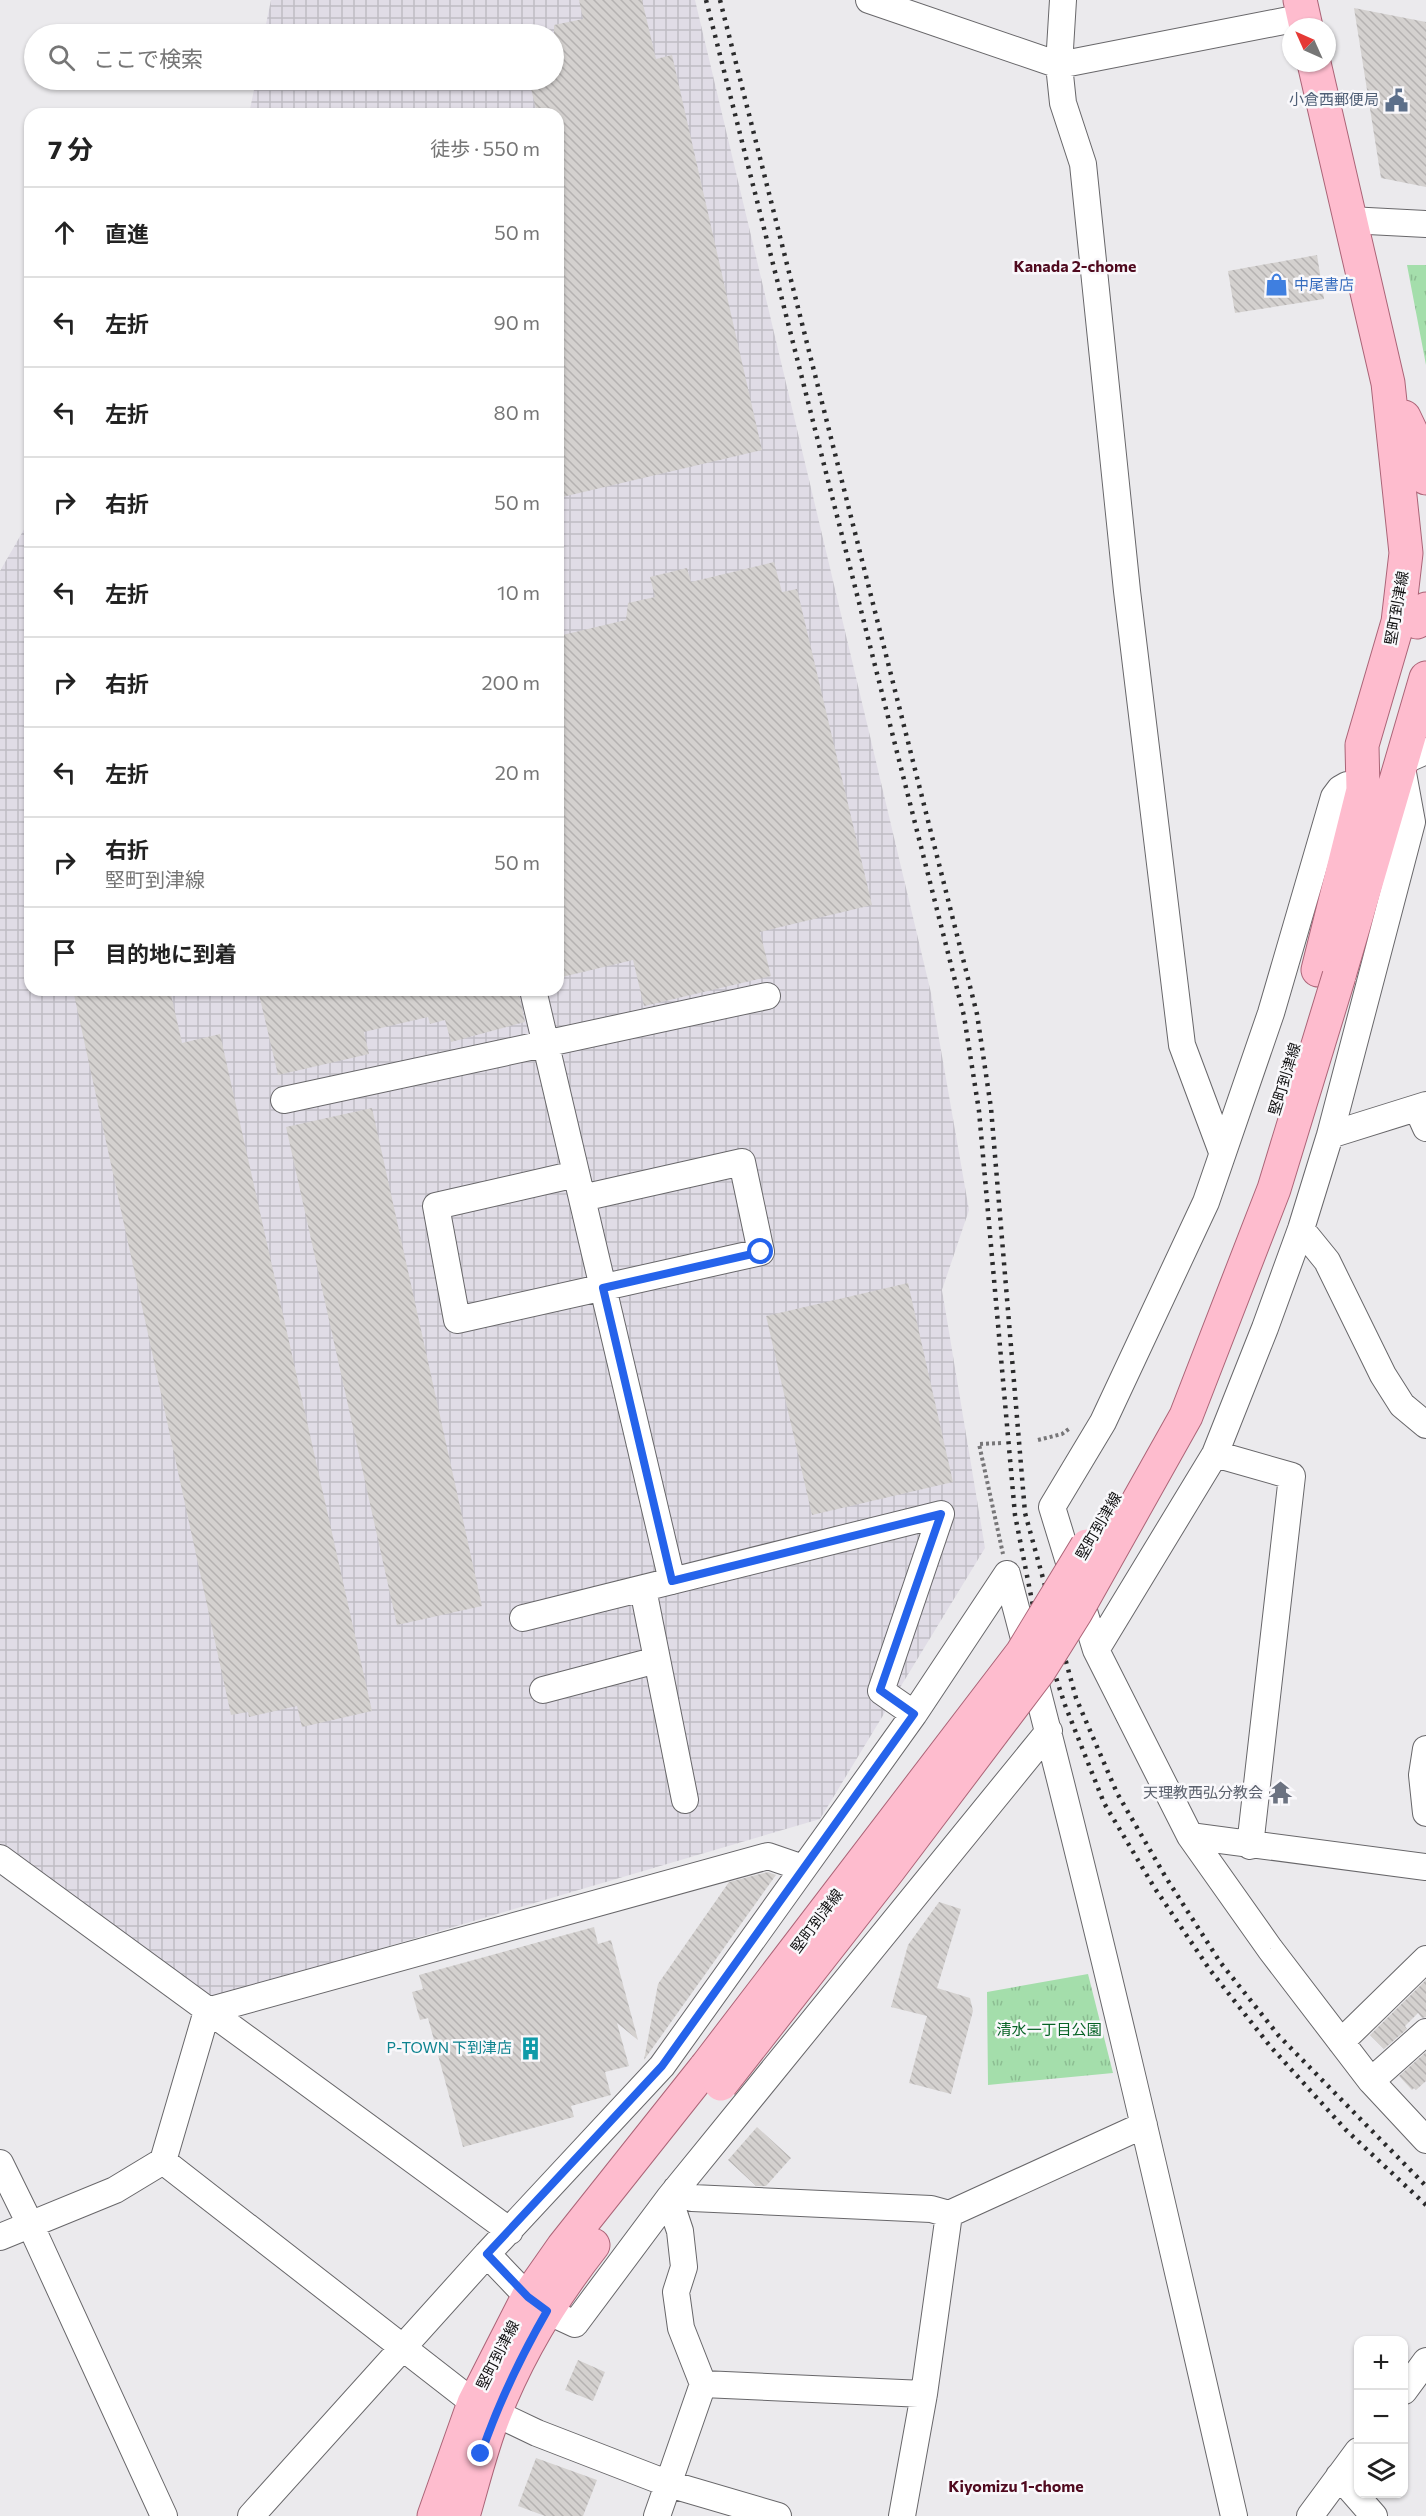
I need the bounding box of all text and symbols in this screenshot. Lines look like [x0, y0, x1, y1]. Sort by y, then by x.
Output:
north arrow [1282, 18, 1336, 72]
search box [24, 24, 564, 90]
icon: search [45, 41, 78, 74]
text: ここで検索 [93, 45, 203, 72]
public building icon: 小倉西郵便局 [1384, 87, 1410, 113]
place label: 小倉西郵便局 [1289, 90, 1379, 108]
text: 7 分 [48, 133, 93, 164]
text: 徒歩 · 550 m [430, 136, 540, 160]
icon: ahead [48, 216, 81, 249]
text: 直進 [105, 220, 149, 247]
text: 50 m [494, 220, 540, 244]
district label: Kanada 2-chome [1013, 256, 1137, 275]
shop icon: 中尾書店 [1263, 272, 1289, 298]
place label: 中尾書店 [1294, 275, 1354, 293]
icon: left [48, 306, 81, 339]
text: 左折 [105, 310, 149, 337]
text: 90 m [494, 310, 540, 334]
icon: left [48, 396, 81, 429]
text: 左折 [105, 400, 149, 427]
text: 80 m [494, 400, 540, 424]
icon: right [48, 486, 81, 519]
text: 右折 [105, 490, 149, 517]
text: 50 m [494, 490, 540, 514]
street label: 堅町到津線 [1381, 569, 1411, 646]
icon: left [48, 576, 81, 609]
text: 左折 [105, 580, 149, 607]
text: 10 m [497, 580, 540, 604]
icon: right [48, 666, 81, 699]
text: 右折 [105, 670, 149, 697]
text: 200 m [482, 670, 540, 694]
icon: left [48, 756, 81, 789]
text: 左折 [105, 760, 149, 787]
text: 20 m [495, 760, 540, 784]
text: 右折 [105, 836, 149, 863]
icon: right [48, 846, 81, 879]
text: 50 m [494, 850, 540, 874]
text: 堅町到津線 [105, 867, 205, 891]
icon: arrive [48, 936, 81, 969]
text: 目的地に到着 [105, 940, 237, 967]
street label: 堅町到津線 [1264, 1040, 1304, 1117]
route start [747, 1238, 773, 1264]
street label: 堅町到津線 [1072, 1489, 1125, 1562]
temple icon: 天理教西弘分教会 [1268, 1780, 1294, 1806]
place label: 天理教西弘分教会 [1143, 1783, 1263, 1801]
street label: 堅町到津線 [786, 1885, 846, 1956]
park label: 清水一丁目公園 [996, 2020, 1102, 2038]
building icon: P-TOWN 下到津店 [517, 2035, 543, 2061]
place label: P-TOWN 下到津店 [387, 2038, 512, 2056]
street label: 堅町到津線 [472, 2317, 522, 2392]
map controls [1354, 2336, 1408, 2498]
button: + [1354, 2336, 1408, 2390]
button: − [1354, 2390, 1408, 2444]
route end [467, 2440, 493, 2466]
button: layers [1354, 2444, 1408, 2498]
district label: Kiyomizu 1-chome [948, 2476, 1084, 2495]

